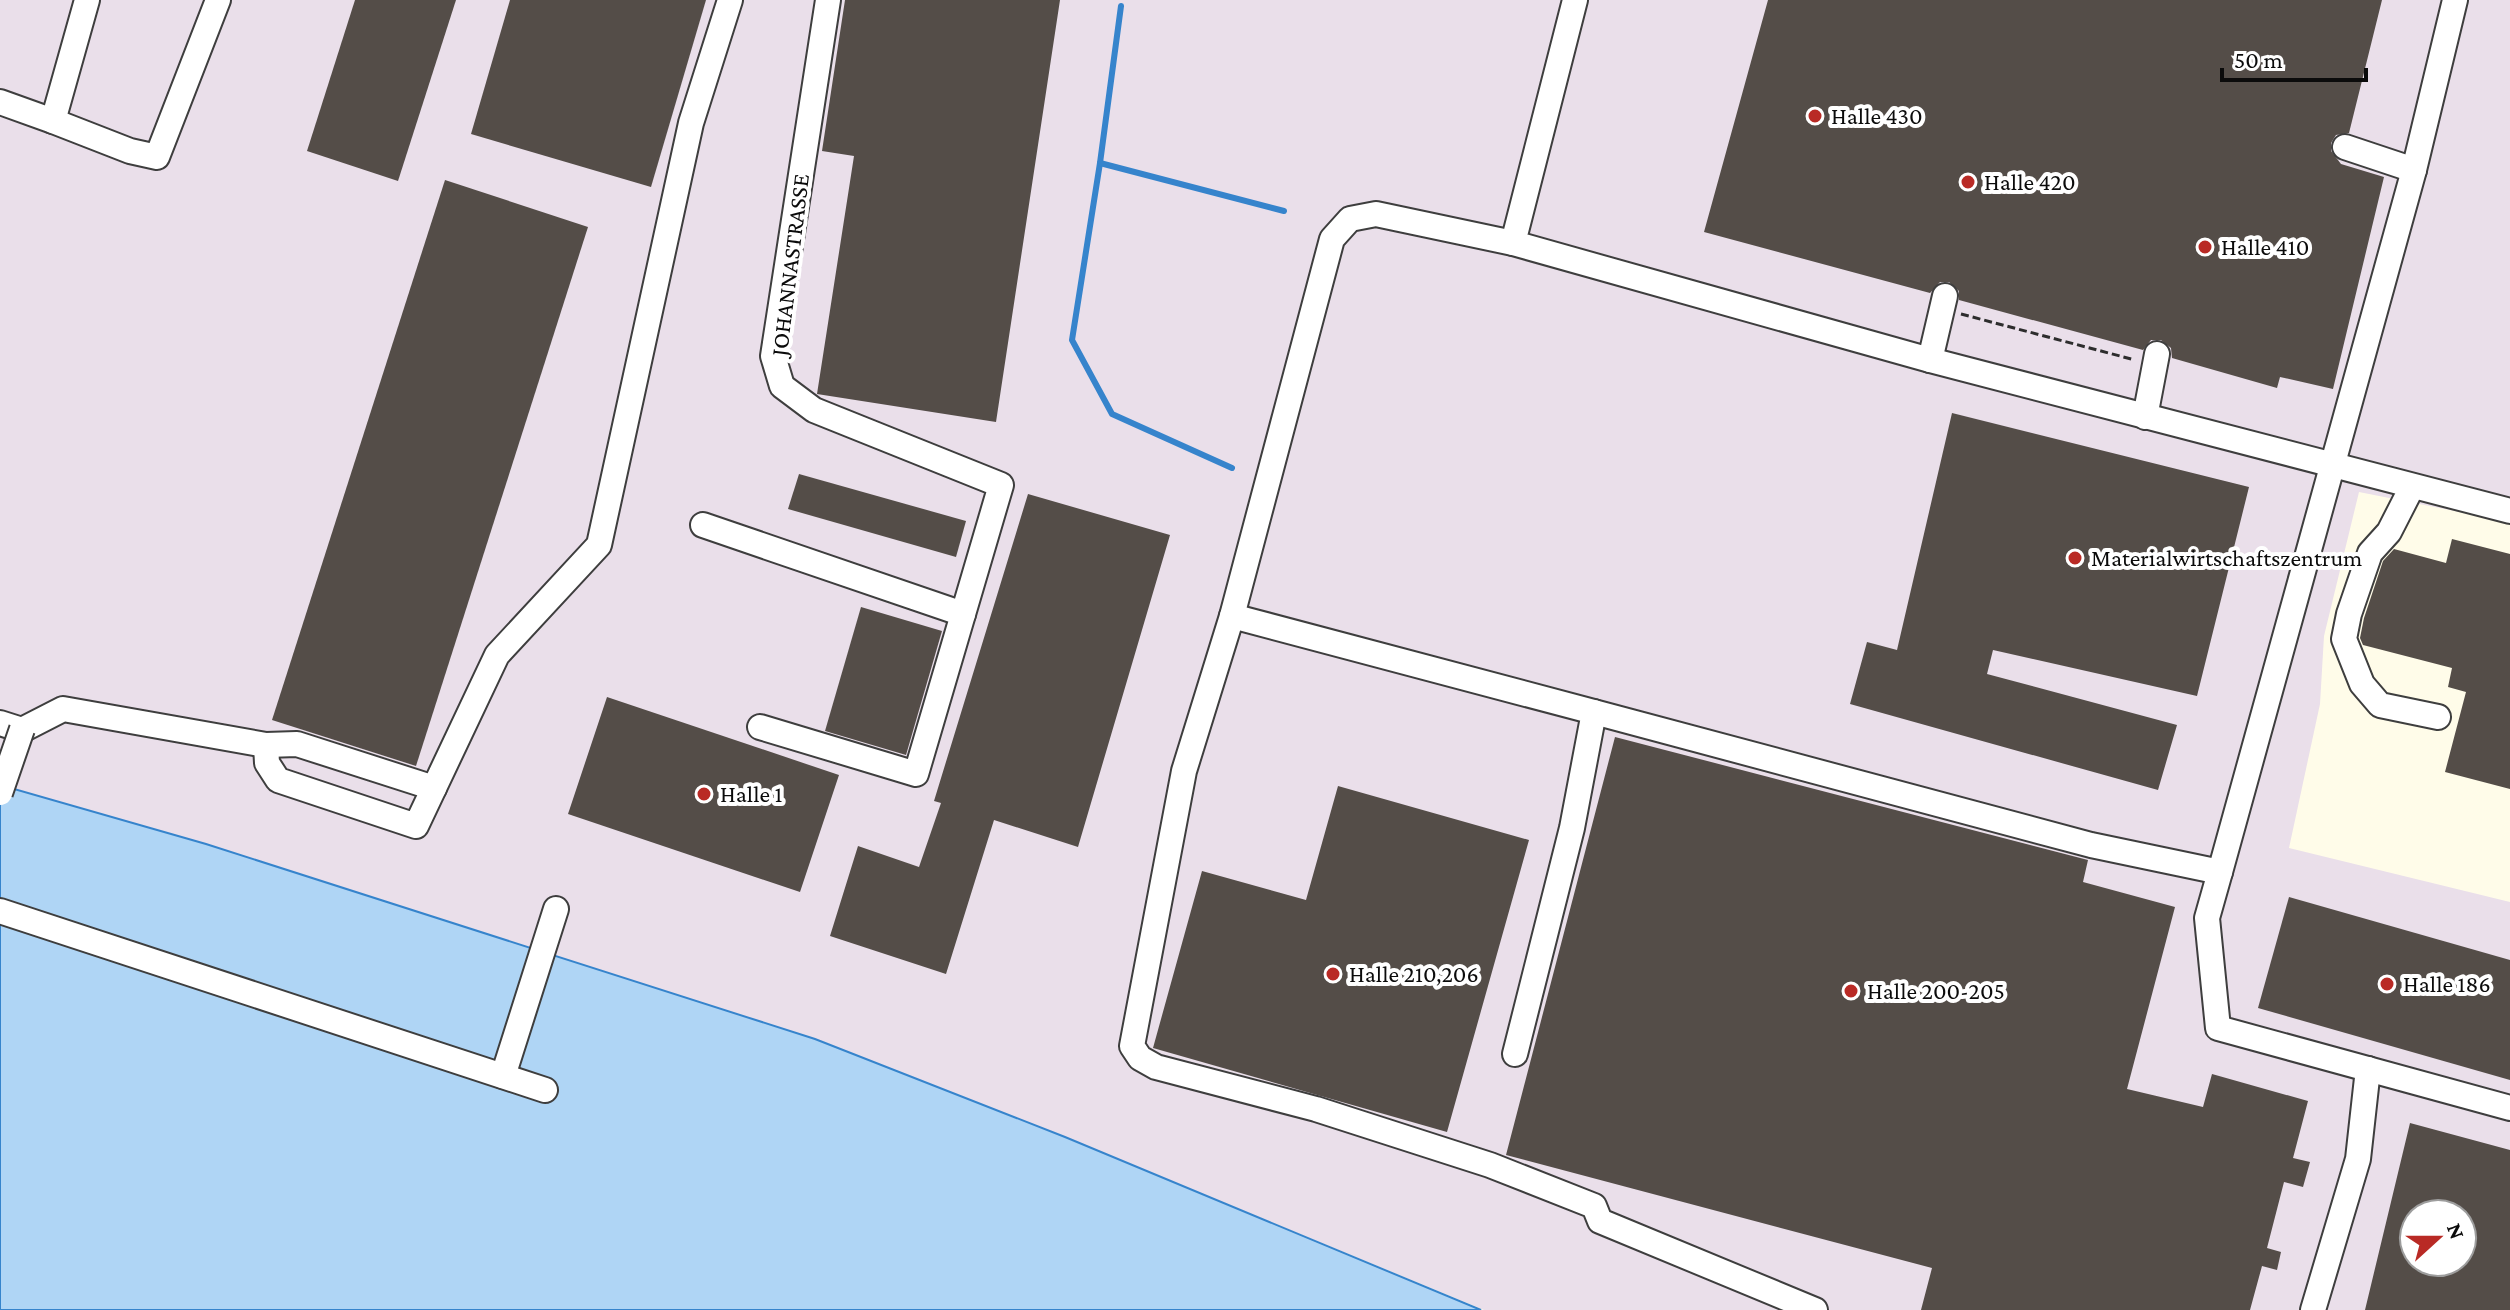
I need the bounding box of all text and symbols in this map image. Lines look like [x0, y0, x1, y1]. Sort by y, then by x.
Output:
scale bar [2222, 32, 2366, 82]
text: 50 m [2234, 46, 2283, 73]
place label: Halle 430 [1831, 102, 1923, 129]
marker: Halle 430 [1806, 107, 1824, 125]
place label: Halle 420 [1984, 168, 2076, 195]
street label: JOHANNASTRASSE [765, 172, 814, 360]
marker: Halle 420 [1959, 173, 1977, 191]
place label: Halle 410 [2221, 233, 2309, 260]
marker: Halle 410 [2196, 238, 2214, 256]
place label: Materialwirtschaftszentrum [2091, 544, 2362, 571]
marker: Materialwirtschaftszentrum [2066, 549, 2084, 567]
place label: Halle 1 [720, 780, 783, 807]
marker: Halle 1 [695, 785, 713, 803]
place label: Halle 210,206 [1349, 960, 1479, 987]
marker: Halle 210,206 [1324, 965, 1342, 983]
place label: Halle 186 [2403, 970, 2491, 997]
marker: Halle 186 [2378, 975, 2396, 993]
place label: Halle 200-205 [1867, 977, 2005, 1004]
marker: Halle 200-205 [1842, 982, 1860, 1000]
north arrow [2398, 1198, 2478, 1278]
text: N [2442, 1220, 2471, 1242]

